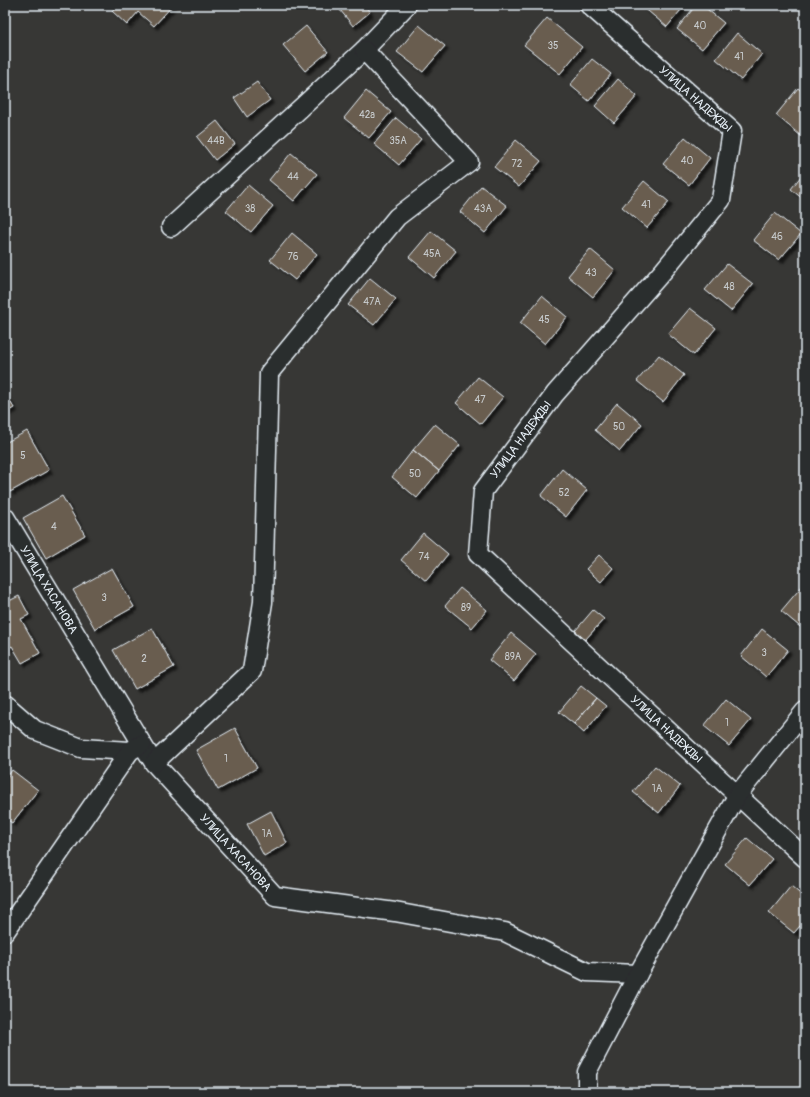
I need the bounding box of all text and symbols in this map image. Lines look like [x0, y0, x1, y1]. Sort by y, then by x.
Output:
house number: 40 [694, 20, 706, 32]
house number: 35 [548, 40, 559, 52]
house number: 41 [734, 51, 744, 63]
street label: УЛИЦА НАДЕЖДЫ [656, 63, 735, 135]
house number: 42а [359, 109, 375, 121]
house number: 44В [207, 135, 225, 147]
house number: 35А [389, 135, 407, 147]
house number: 40 [681, 155, 693, 167]
house number: 72 [512, 158, 523, 170]
house number: 44 [287, 171, 299, 183]
house number: 41 [641, 199, 651, 211]
house number: 38 [245, 203, 255, 215]
house number: 43А [474, 203, 492, 215]
house number: 46 [771, 231, 783, 243]
house number: 45А [423, 248, 441, 260]
house number: 76 [287, 251, 299, 263]
house number: 43 [585, 267, 597, 279]
house number: 48 [724, 281, 734, 293]
house number: 47А [363, 296, 381, 308]
house number: 45 [538, 314, 550, 326]
house number: 47 [474, 394, 486, 406]
street label: УЛИЦА НАДЕЖДЫ [487, 398, 555, 481]
house number: 50 [613, 421, 625, 433]
house number: 5 [20, 450, 26, 462]
house number: 50 [409, 468, 421, 480]
house number: 52 [558, 487, 570, 499]
house number: 4 [51, 521, 57, 533]
street label: УЛИЦА ХАСАНОВА [17, 543, 81, 637]
house number: 74 [418, 551, 430, 563]
house number: 3 [101, 592, 107, 604]
house number: 89 [461, 602, 471, 614]
house number: 3 [761, 647, 767, 659]
house number: 89А [505, 651, 522, 663]
house number: 2 [141, 653, 147, 665]
street label: УЛИЦА НАДЕЖДЫ [627, 692, 706, 766]
house number: 1 [725, 717, 729, 729]
house number: 1 [224, 753, 228, 765]
house number: 1А [652, 783, 663, 795]
street label: УЛИЦА ХАСАНОВА [197, 811, 275, 895]
house number: 1А [262, 828, 273, 840]

